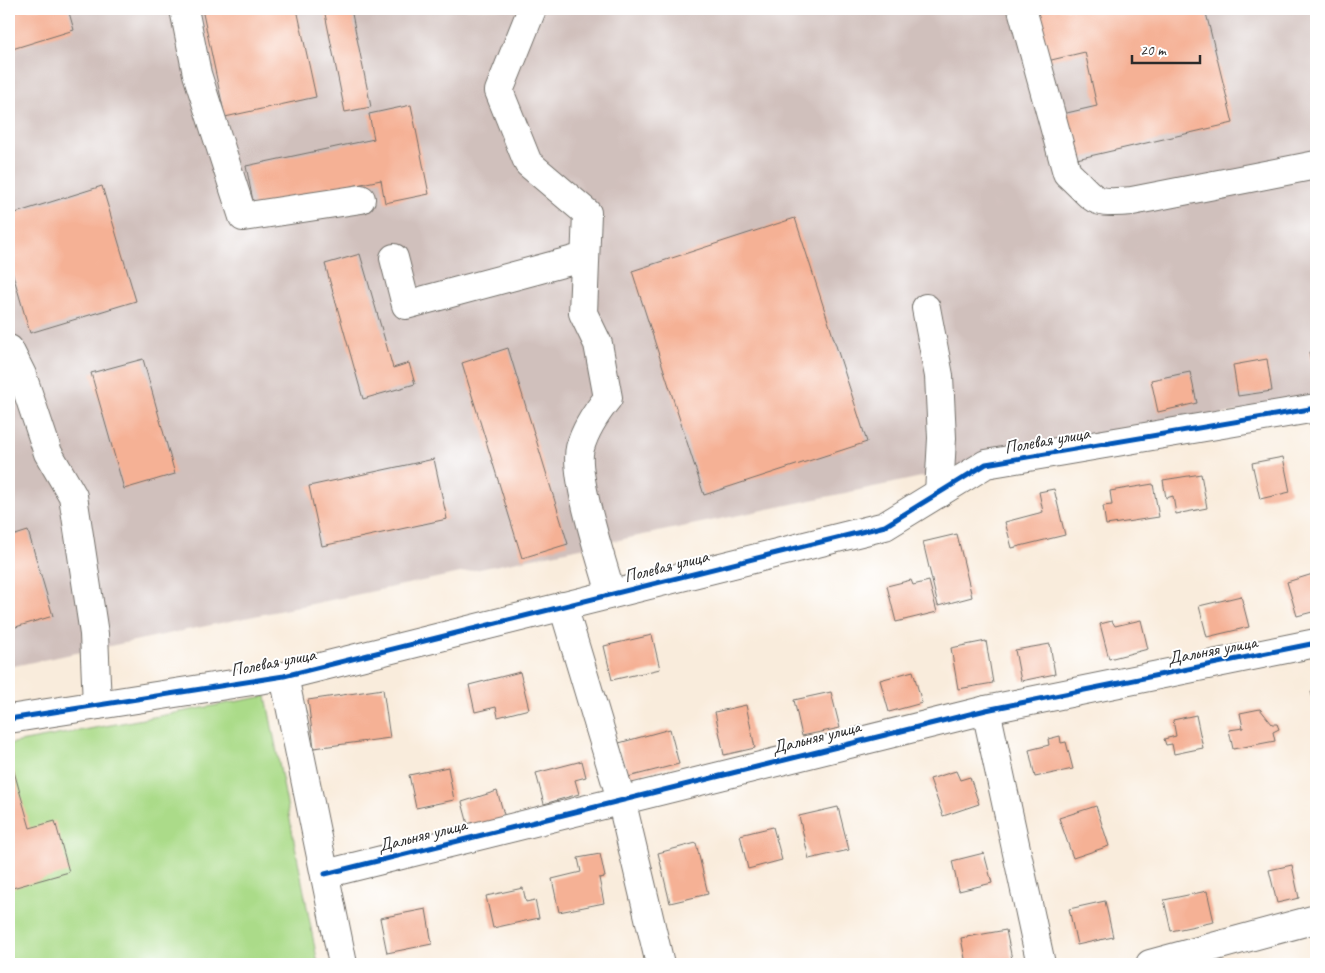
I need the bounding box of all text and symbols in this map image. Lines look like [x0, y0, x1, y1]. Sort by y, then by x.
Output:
scale bar [1132, 32, 1200, 64]
text: 20 m [1140, 41, 1167, 60]
street label: Полевая улица [1003, 421, 1092, 458]
street label: Полевая улица [622, 545, 712, 587]
street label: Дальняя улица [1165, 630, 1260, 669]
street label: Полевая улица [229, 643, 319, 681]
street label: Дальняя улица [769, 715, 864, 759]
street label: Дальняя улица [375, 813, 470, 857]

